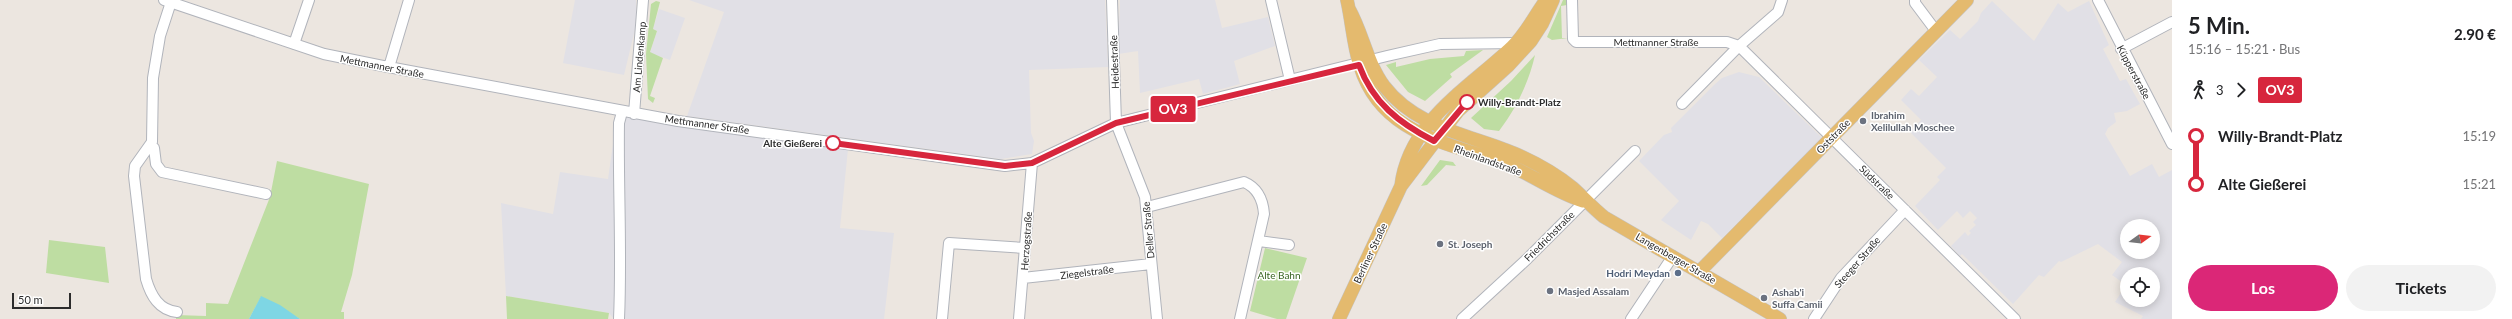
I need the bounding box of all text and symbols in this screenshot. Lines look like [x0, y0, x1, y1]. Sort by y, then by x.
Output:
text: 5 Min. [2188, 12, 2250, 39]
street label: Am Lindenkamp [630, 21, 648, 93]
text: 2.90 € [2454, 25, 2496, 43]
street label: Heidestraße [1107, 35, 1121, 89]
street label: Mettmanner Straße [1613, 36, 1699, 48]
text: 15:16 – 15:21 · Bus [2188, 41, 2300, 57]
street label: Küpperstraße [2115, 43, 2153, 101]
street label: Mettmanner Straße [339, 52, 425, 80]
icon: walk [2188, 79, 2210, 101]
icon: forward [2230, 79, 2252, 101]
text: OV3 [2266, 81, 2294, 98]
text: 3 [2216, 82, 2224, 98]
marker: Willy-Brandt-Platz [1459, 94, 1475, 110]
line badge: OV3 [1150, 96, 1196, 122]
place label: Willy-Brandt-Platz [1478, 96, 1561, 108]
text: OV3 [1159, 100, 1187, 117]
place label: Ibrahim Xelilullah Moschee [1871, 109, 1955, 133]
street label: Mettmanner Straße [664, 112, 750, 136]
street label: Oststraße [1814, 116, 1852, 156]
marker: Ibrahim Xelilullah Moschee [1858, 116, 1868, 126]
text: Willy-Brandt-Platz [2218, 127, 2342, 145]
text: 15:19 [2463, 128, 2496, 144]
marker: Alte Gießerei [825, 135, 841, 151]
place label: Alte Gießerei [762, 137, 822, 149]
street label: Rheinlandstraße [1453, 142, 1523, 178]
street label: Südstraße [1857, 162, 1897, 202]
text: Alte Gießerei [2218, 175, 2306, 193]
text: 15:21 [2463, 176, 2496, 192]
street label: Deller Straße [1140, 201, 1156, 259]
street label: Friedrichstraße [1521, 208, 1577, 264]
street label: Herzogstraße [1018, 211, 1034, 271]
north arrow [2120, 219, 2160, 259]
map controls [2120, 219, 2160, 307]
street label: Berliner Straße [1351, 221, 1389, 285]
street label: Langenberger Straße [1634, 230, 1718, 286]
street label: Steeger Straße [1831, 234, 1883, 290]
place label: St. Joseph [1448, 238, 1493, 250]
marker: St. Joseph [1435, 239, 1445, 249]
street label: Ziegelstraße [1059, 263, 1115, 281]
button: Los [2188, 265, 2338, 311]
button: Tickets [2346, 265, 2496, 311]
place label: Hodri Meydan [1606, 267, 1670, 279]
button: locate [2120, 267, 2160, 307]
marker: Hodri Meydan [1673, 268, 1683, 278]
park label: Alte Bahn [1257, 269, 1301, 281]
place label: Masjed Assalam [1558, 285, 1629, 297]
marker: Masjed Assalam [1545, 286, 1555, 296]
place label: Ashab'i Suffa Camii [1771, 286, 1823, 310]
scale bar [12, 291, 71, 310]
text: 50 m [18, 293, 43, 306]
marker: Ashab'i Suffa Camii [1759, 293, 1769, 303]

